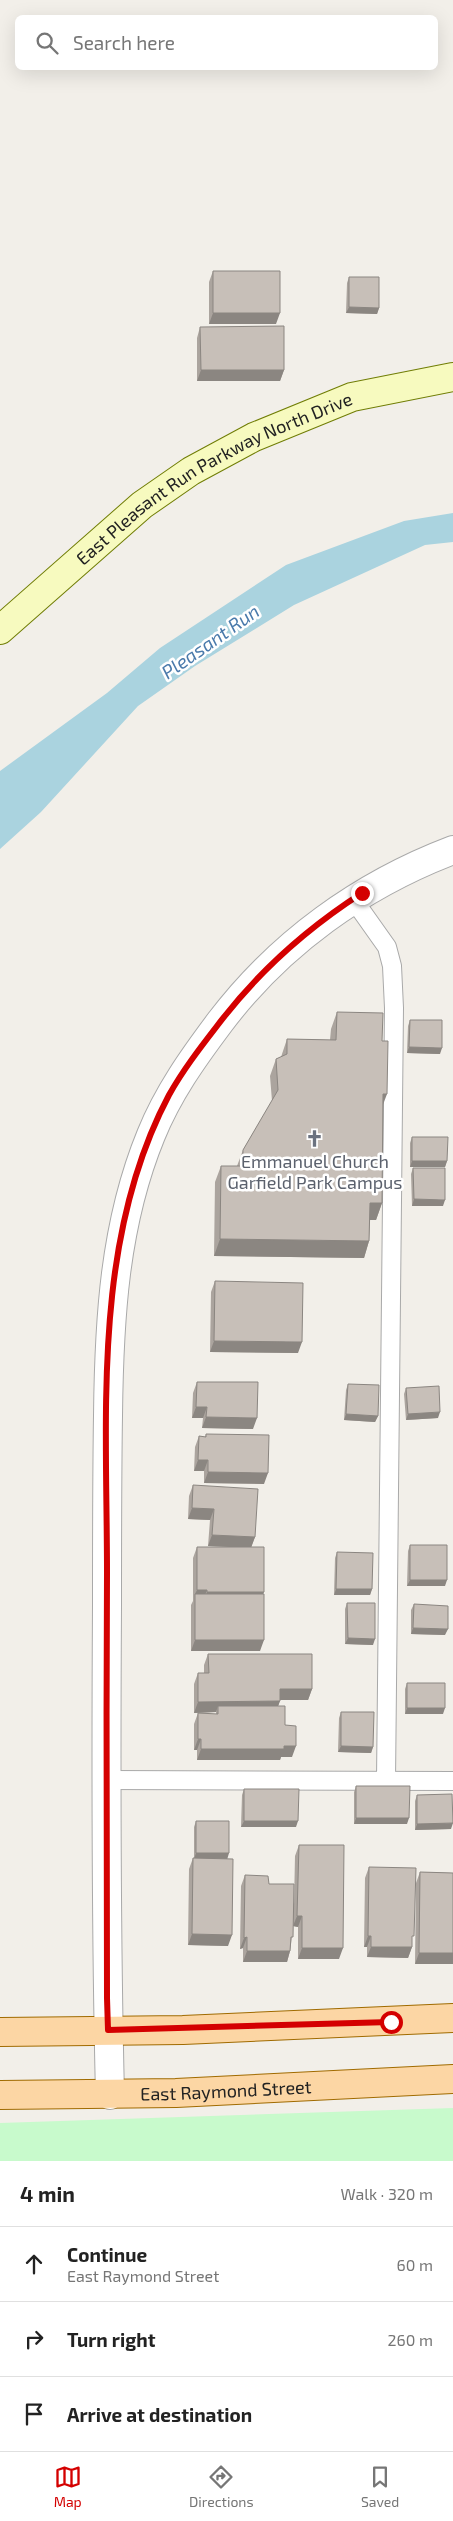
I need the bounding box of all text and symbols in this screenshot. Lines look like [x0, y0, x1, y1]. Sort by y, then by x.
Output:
search box [15, 15, 438, 70]
icon: search [33, 29, 61, 57]
text: Search here [73, 31, 175, 54]
street label: East Pleasant Run Parkway North Drive [71, 387, 355, 569]
water label: Pleasant Run [157, 599, 263, 683]
route end [351, 882, 374, 905]
church icon: Emmanuel Church Garfield Park Campus [305, 1128, 325, 1148]
place label: Emmanuel Church Garfield Park Campus [227, 1150, 403, 1193]
route start [380, 2011, 403, 2034]
street label: East Raymond Street [140, 2075, 312, 2104]
text: 4 min [20, 2181, 75, 2206]
text: Walk · 320 m [340, 2184, 433, 2203]
text: Continue [67, 2243, 147, 2266]
icon: ahead [20, 2250, 48, 2278]
text: 60 m [397, 2255, 433, 2274]
text: East Raymond Street [67, 2266, 219, 2285]
icon: right [20, 2325, 48, 2353]
text: Turn right [67, 2328, 155, 2351]
text: 260 m [388, 2330, 433, 2349]
icon: arrive [20, 2400, 48, 2428]
text: Arrive at destination [67, 2403, 252, 2426]
tab: Map [54, 2463, 82, 2510]
tab: Directions [189, 2463, 254, 2510]
tab: Saved [361, 2463, 399, 2510]

